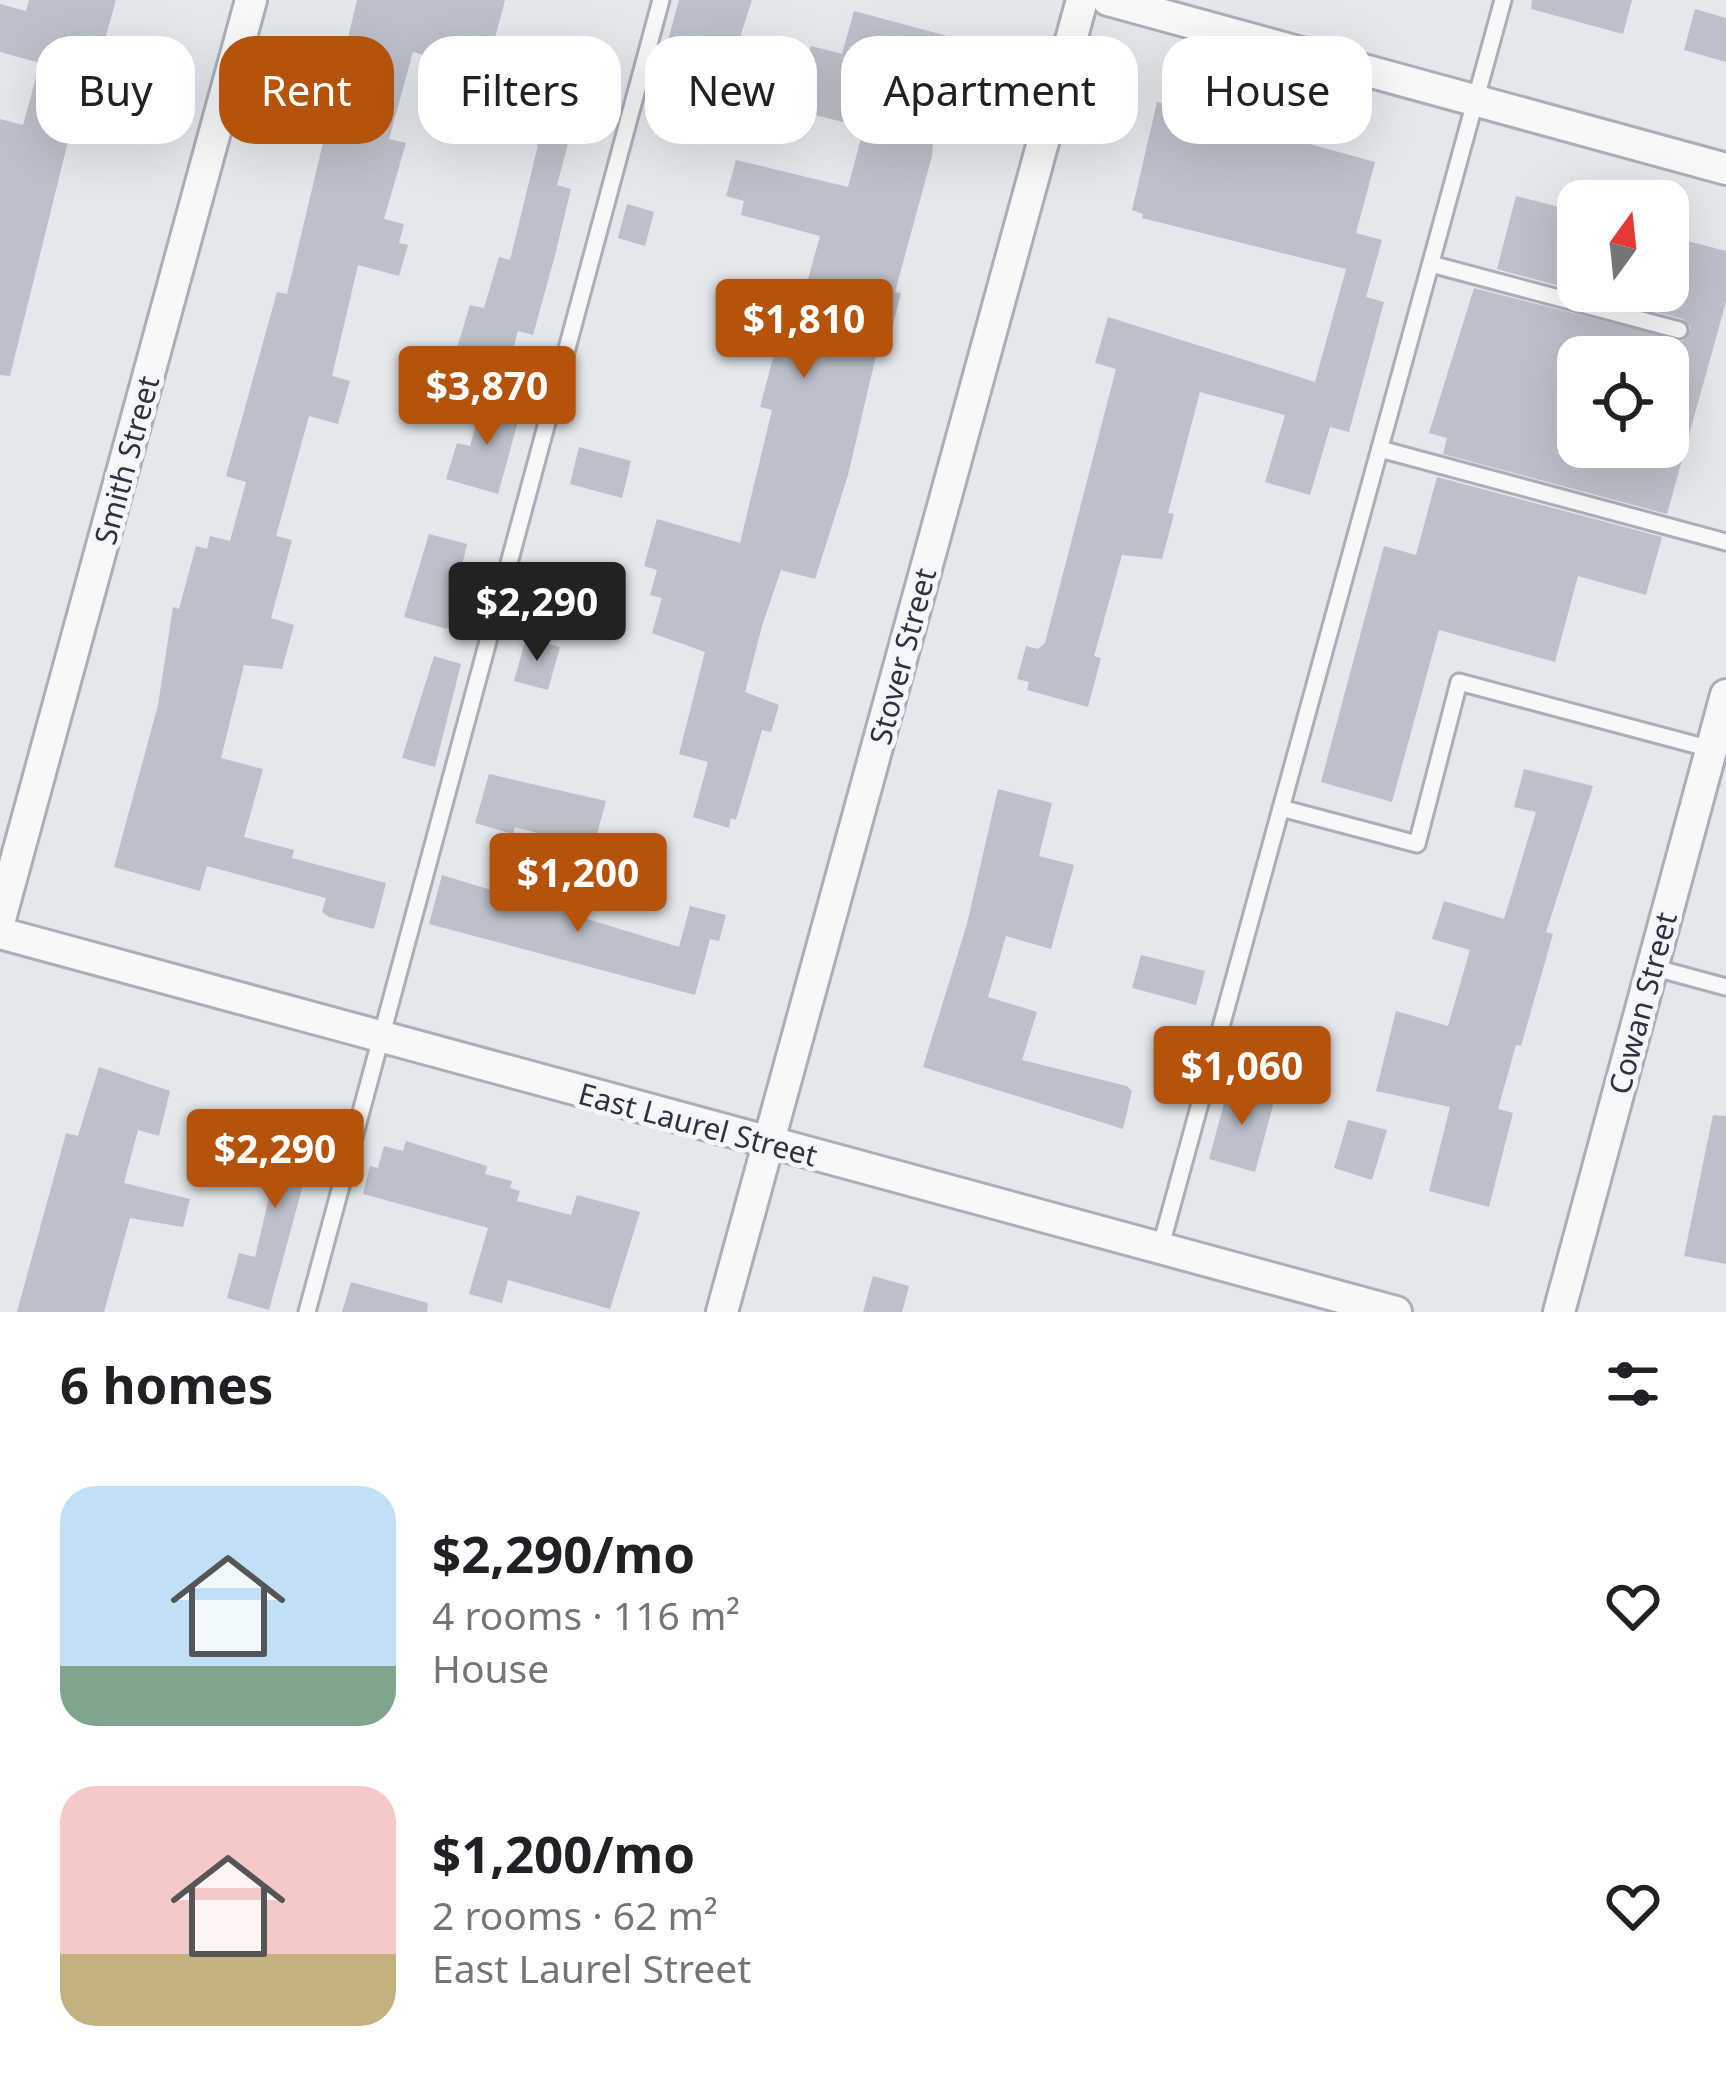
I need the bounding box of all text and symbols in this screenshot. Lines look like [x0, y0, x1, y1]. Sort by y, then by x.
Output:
chip: Buy [36, 36, 195, 144]
chip: Rent [219, 36, 394, 144]
chip: Filters [418, 36, 621, 144]
chip: New [645, 36, 817, 144]
chip: Apartment [841, 36, 1138, 144]
chip: House [1162, 36, 1372, 144]
north arrow [1557, 180, 1689, 312]
map controls [1557, 180, 1689, 468]
pin: $1,810 [706, 279, 902, 381]
text: $1,810 [743, 291, 865, 344]
button: locate [1557, 336, 1689, 468]
pin: $3,870 [389, 346, 585, 448]
text: $3,870 [426, 358, 548, 411]
street label: Smith Street [84, 371, 168, 549]
pin: $2,290 [439, 562, 635, 664]
street label: Stover Street [859, 563, 945, 749]
text: $2,290 [476, 574, 598, 627]
pin: $1,200 [480, 833, 676, 935]
text: $1,200 [517, 845, 639, 898]
street label: Cowan Street [1598, 907, 1686, 1099]
pin: $1,060 [1144, 1026, 1340, 1128]
text: $1,060 [1181, 1038, 1303, 1091]
street label: East Laurel Street [574, 1072, 822, 1176]
pin: $2,290 [177, 1109, 373, 1211]
text: $2,290 [214, 1121, 336, 1174]
text: 6 homes [60, 1349, 273, 1419]
icon: filters [1600, 1351, 1666, 1417]
text: $2,290/mo [432, 1518, 695, 1588]
icon: home [156, 1534, 300, 1678]
icon: heart [1600, 1573, 1666, 1639]
text: 4 rooms · 116 m² [432, 1588, 740, 1641]
text: House [432, 1641, 549, 1694]
text: $1,200/mo [432, 1818, 695, 1888]
icon: home [156, 1834, 300, 1978]
icon: heart [1600, 1873, 1666, 1939]
text: 2 rooms · 62 m² [432, 1888, 718, 1941]
text: East Laurel Street [432, 1941, 751, 1994]

